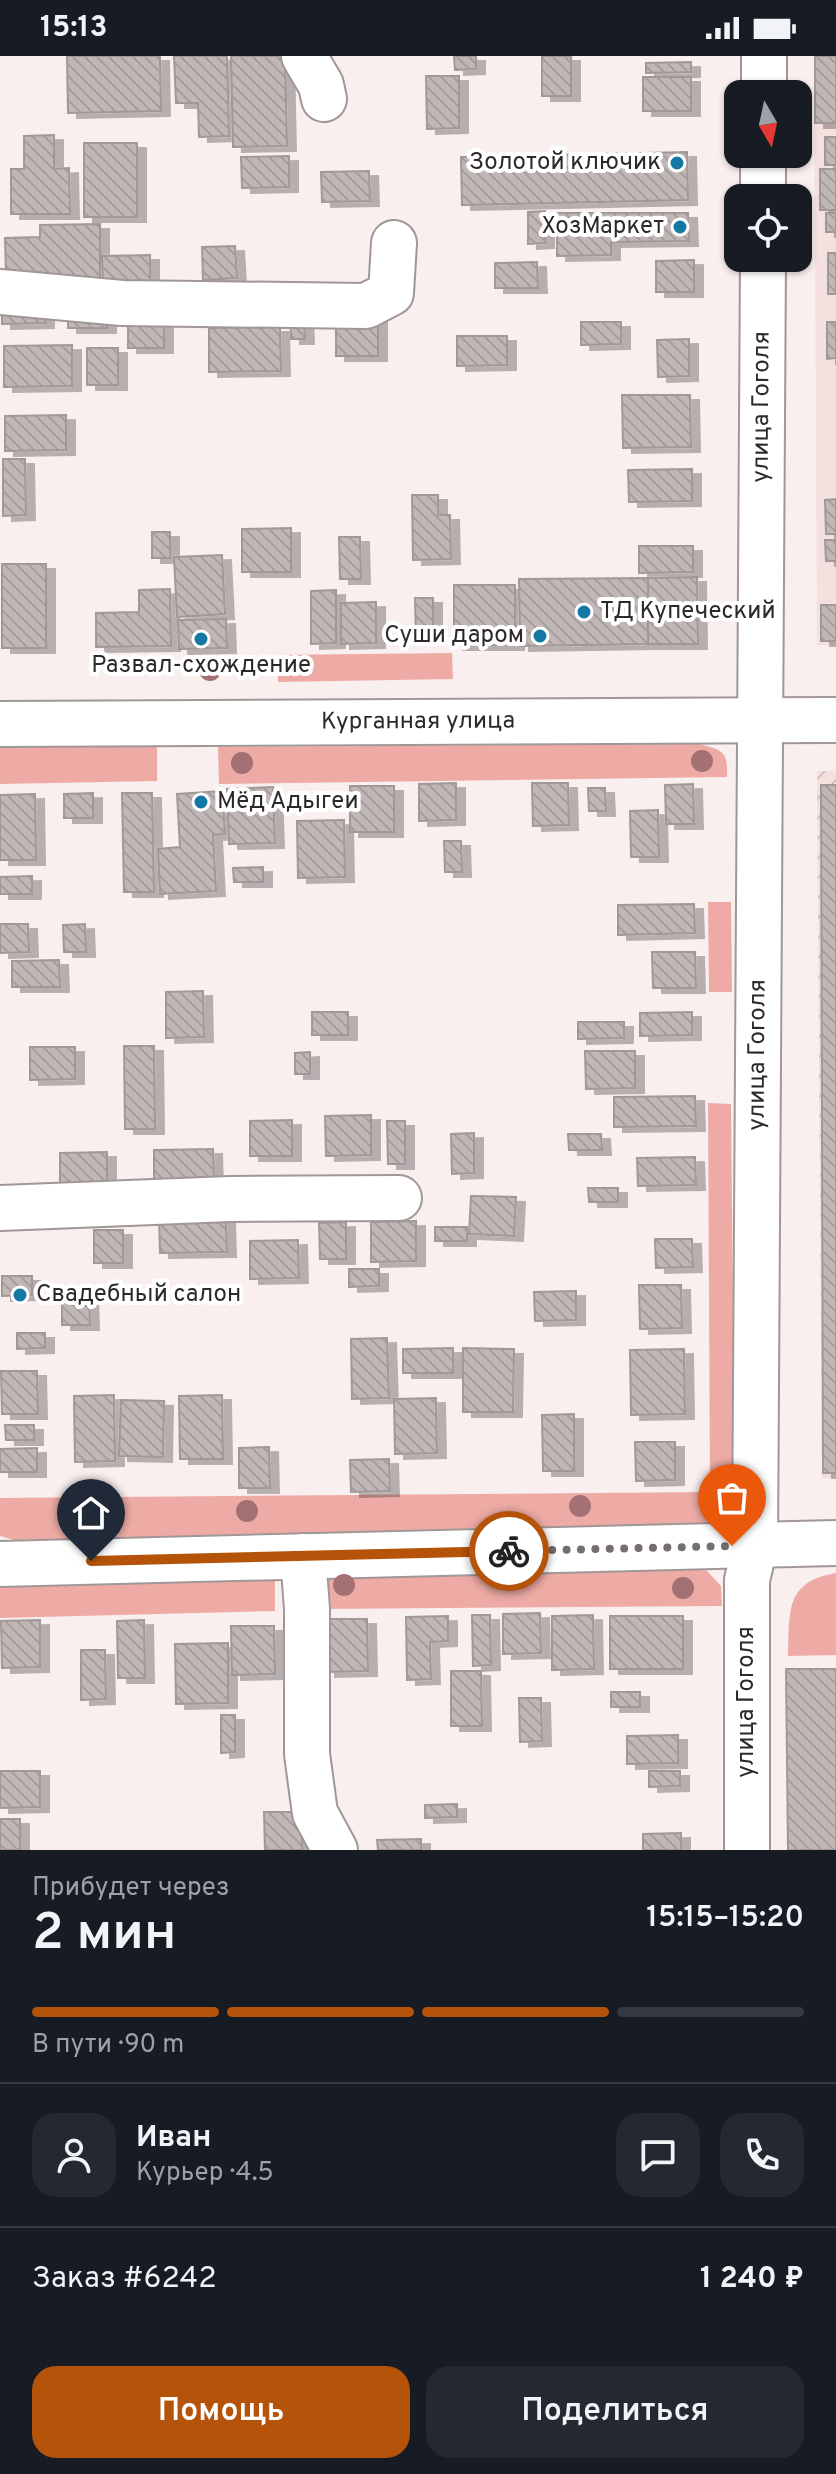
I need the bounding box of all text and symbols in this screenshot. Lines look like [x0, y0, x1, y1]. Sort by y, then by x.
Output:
text: 15:13 [40, 10, 108, 47]
north arrow [724, 80, 812, 168]
map controls [724, 80, 812, 272]
place label: Золотой ключик [469, 148, 661, 178]
marker: Золотой ключик [668, 154, 686, 172]
button: locate [724, 184, 812, 272]
place label: ХозМаркет [541, 212, 664, 242]
marker: ХозМаркет [671, 218, 689, 236]
street label: улица Гоголя [747, 331, 778, 483]
place label: ТД Купеческий [600, 597, 776, 627]
marker: ТД Купеческий [575, 603, 593, 621]
place label: Суши даром [384, 621, 524, 651]
marker: Суши даром [531, 627, 549, 645]
marker: Развал-схождение [192, 630, 210, 648]
place label: Развал-схождение [91, 651, 311, 681]
street label: Курганная улица [321, 707, 515, 737]
place label: Мёд Адыгеи [217, 787, 359, 817]
marker: Мёд Адыгеи [192, 793, 210, 811]
street label: улица Гоголя [743, 979, 774, 1131]
place label: Свадебный салон [36, 1280, 241, 1310]
marker: Свадебный салон [11, 1286, 29, 1304]
pin [698, 1464, 766, 1546]
icon: bag [710, 1476, 754, 1520]
pin [57, 1479, 125, 1561]
icon: home [69, 1491, 113, 1535]
courier [469, 1511, 549, 1591]
icon: bike [487, 1529, 531, 1573]
street label: улица Гоголя [732, 1626, 762, 1778]
text: Прибудет через [32, 1872, 230, 1905]
text: 15:15–15:20 [646, 1900, 804, 1937]
text: 2 мин [32, 1902, 176, 1968]
text: В пути · 90 m [32, 2029, 184, 2062]
button: person [32, 2113, 116, 2197]
button: chat [616, 2113, 700, 2197]
button: phone [720, 2113, 804, 2197]
text: Иван [136, 2120, 211, 2157]
text: Курьер · 4.5 [136, 2157, 274, 2190]
text: Заказ #6242 [32, 2261, 217, 2298]
text: 1 240 ₽ [700, 2261, 804, 2298]
button: Помощь [32, 2366, 410, 2458]
button: Поделиться [426, 2366, 804, 2458]

